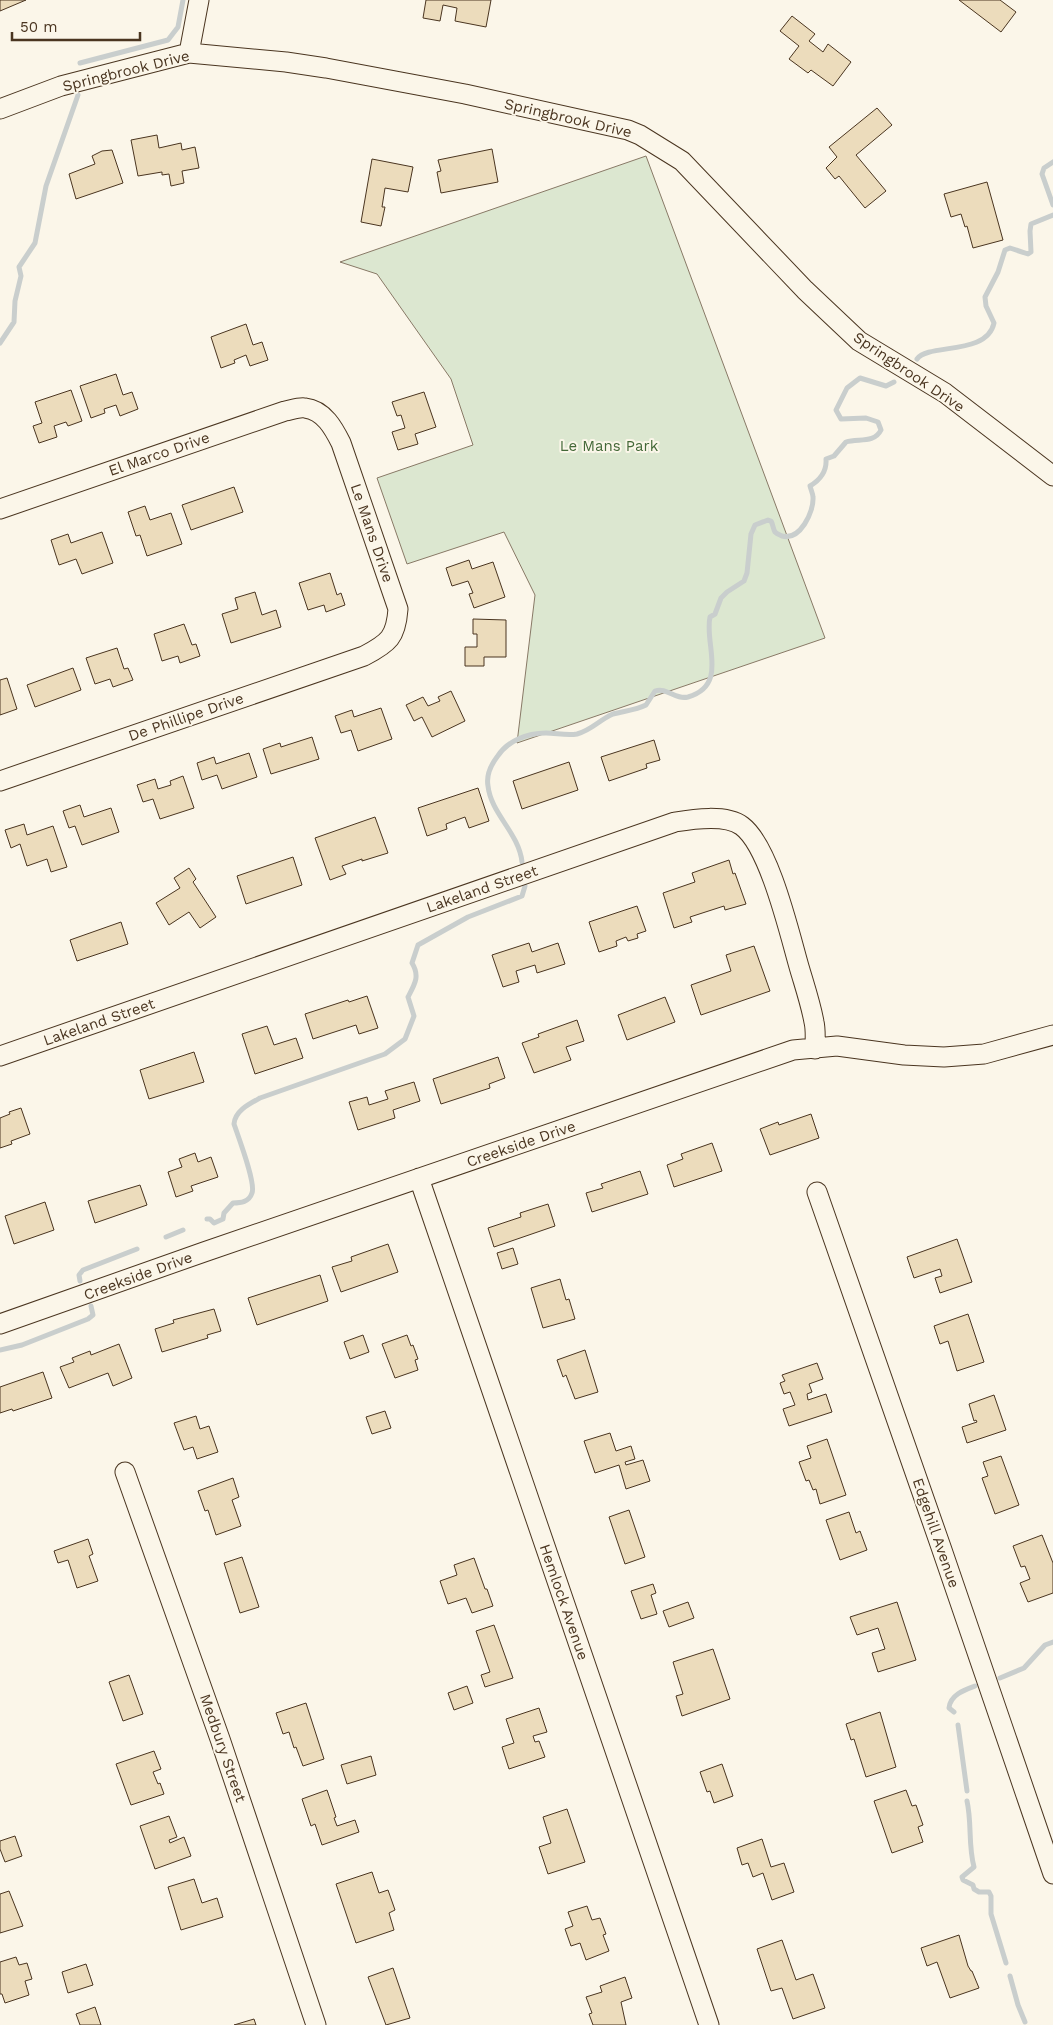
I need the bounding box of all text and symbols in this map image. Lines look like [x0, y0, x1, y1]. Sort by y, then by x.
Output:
scale bar [12, 10, 140, 42]
text: 50 m [20, 18, 57, 36]
street label: Springbrook Drive [61, 47, 191, 95]
street label: Springbrook Drive [503, 95, 633, 141]
street label: Springbrook Drive [850, 328, 968, 416]
street label: El Marco Drive [106, 428, 212, 480]
park label: Le Mans Park [560, 437, 659, 455]
street label: Le Mans Drive [347, 481, 397, 585]
street label: De Phillipe Drive [126, 689, 246, 745]
street label: Lakeland Street [424, 861, 541, 916]
street label: Lakeland Street [41, 994, 158, 1049]
street label: Creekside Drive [464, 1117, 578, 1171]
street label: Creekside Drive [81, 1248, 195, 1304]
street label: Edgehill Avenue [909, 1476, 963, 1590]
street label: Hemlock Avenue [536, 1542, 592, 1662]
street label: Medbury Street [196, 1692, 250, 1805]

